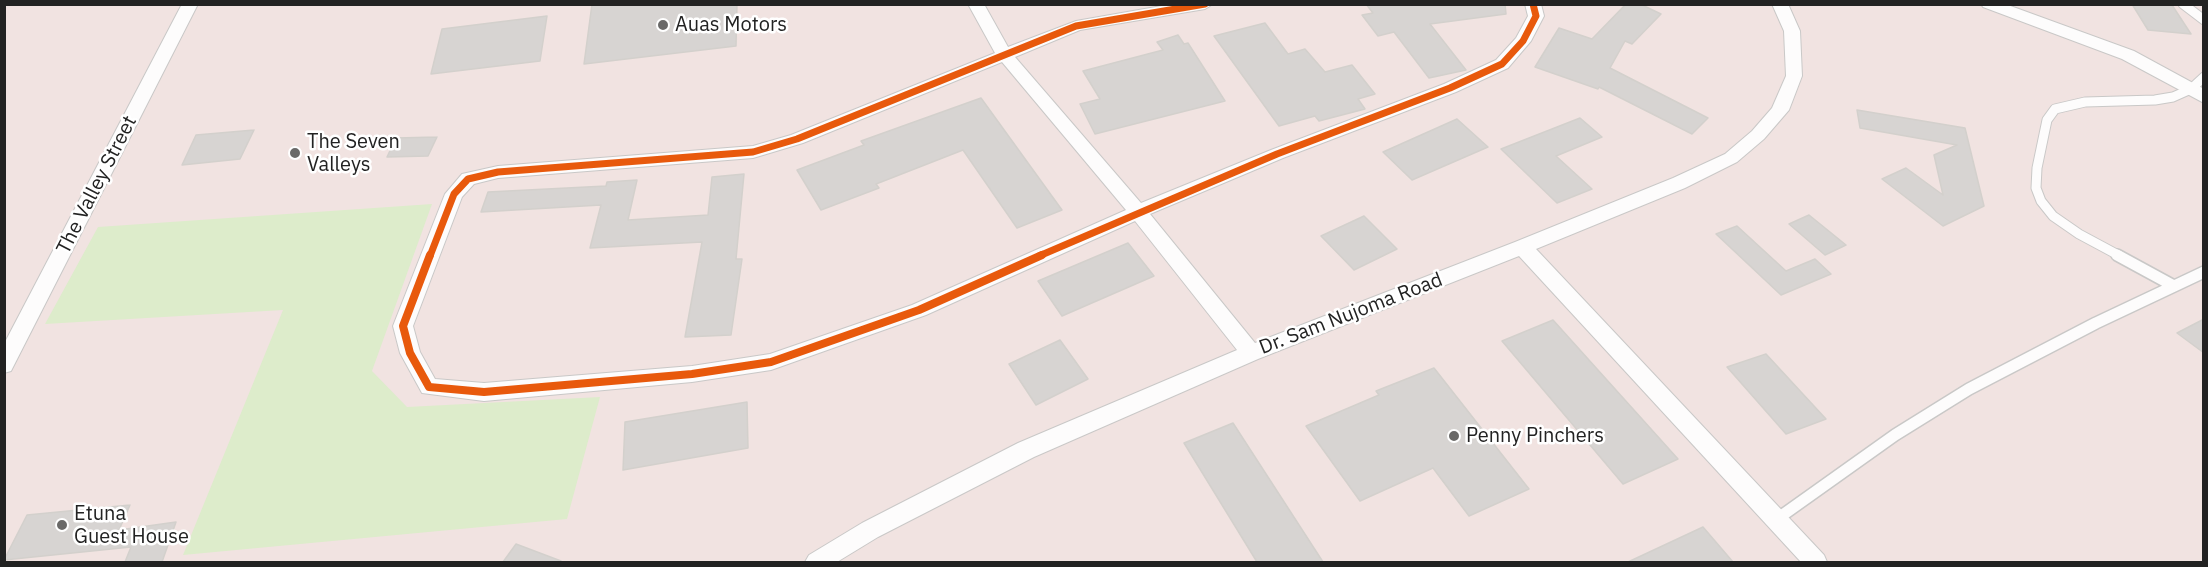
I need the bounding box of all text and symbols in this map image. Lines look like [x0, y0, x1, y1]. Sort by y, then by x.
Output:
place label: Auas Motors [675, 13, 787, 37]
marker: Auas Motors [656, 18, 670, 32]
street label: The Valley Street [52, 112, 142, 258]
place label: The Seven Valleys [307, 130, 400, 177]
marker: The Seven Valleys [288, 146, 302, 160]
street label: Dr. Sam Nujoma Road [1256, 268, 1446, 360]
place label: Penny Pinchers [1466, 424, 1604, 448]
marker: Penny Pinchers [1447, 429, 1461, 443]
place label: Etuna Guest House [74, 502, 189, 549]
marker: Etuna Guest House [55, 518, 69, 532]

